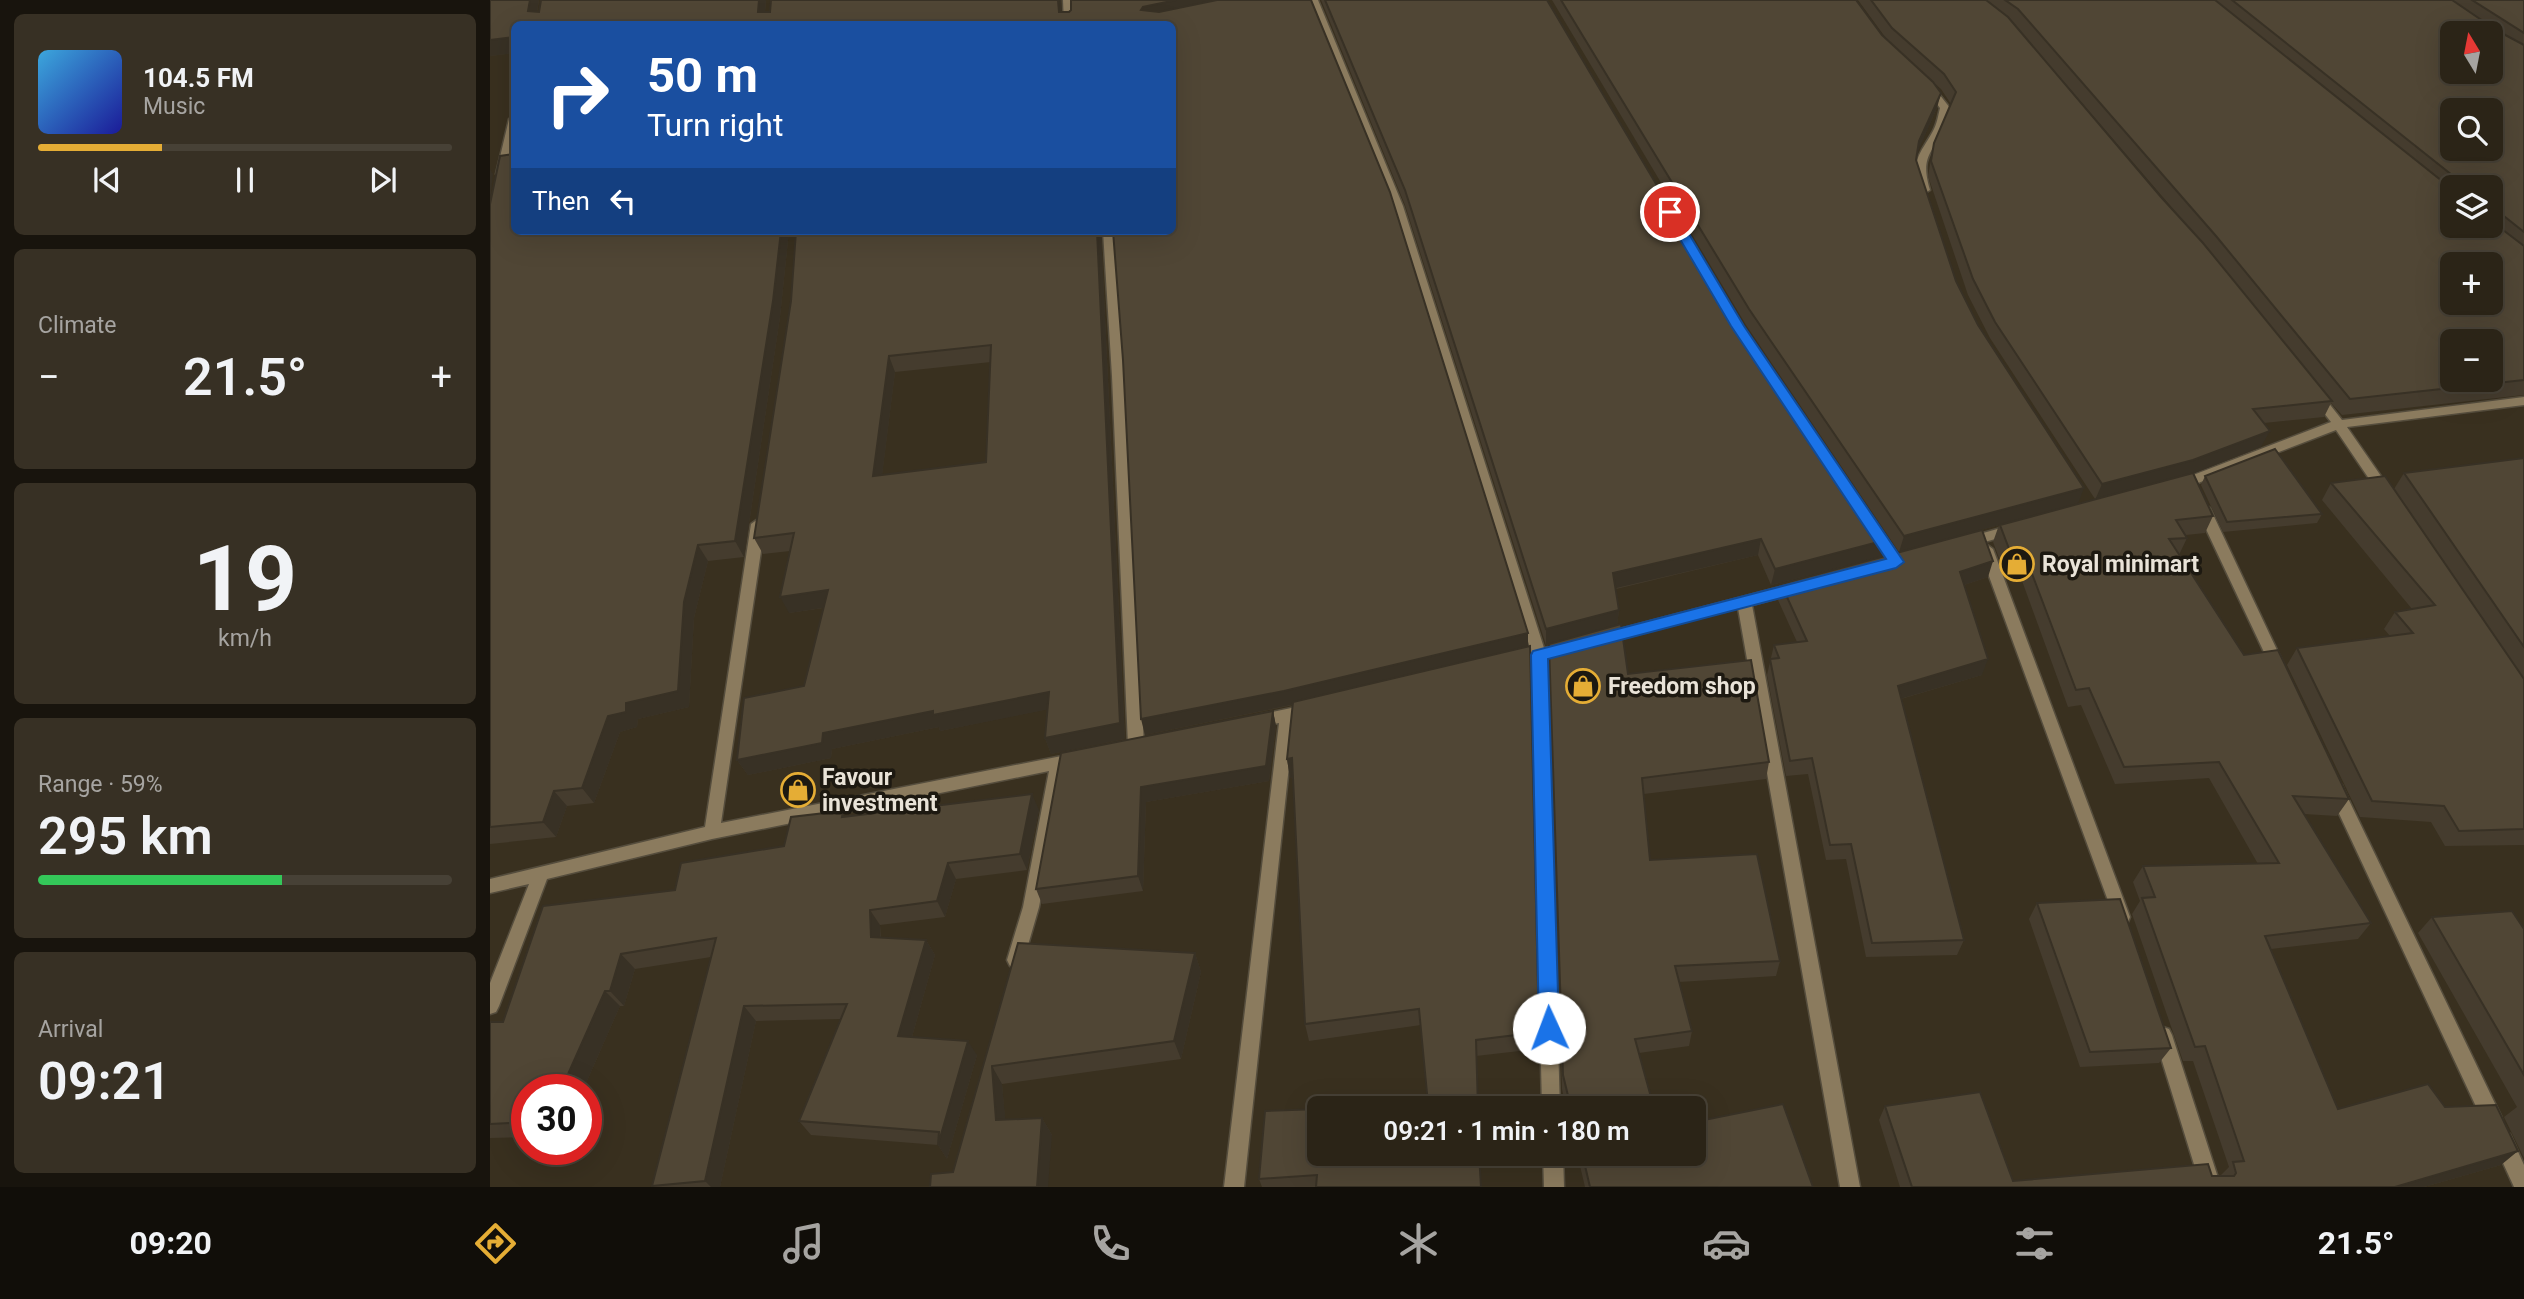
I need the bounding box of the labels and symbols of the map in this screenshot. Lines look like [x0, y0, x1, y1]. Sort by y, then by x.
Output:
north arrow [2440, 21, 2502, 84]
pin [1640, 182, 1700, 242]
shop icon: Royal minimart [1998, 545, 2036, 583]
place label: Royal minimart [2042, 551, 2199, 578]
shop icon: Freedom shop [1564, 667, 1602, 705]
place label: Freedom shop [1608, 673, 1756, 700]
place label: Favour investment [822, 764, 938, 817]
shop icon: Favour investment [779, 771, 817, 809]
position arrow [1512, 991, 1586, 1065]
speed limit sign: 30 [511, 1074, 602, 1165]

